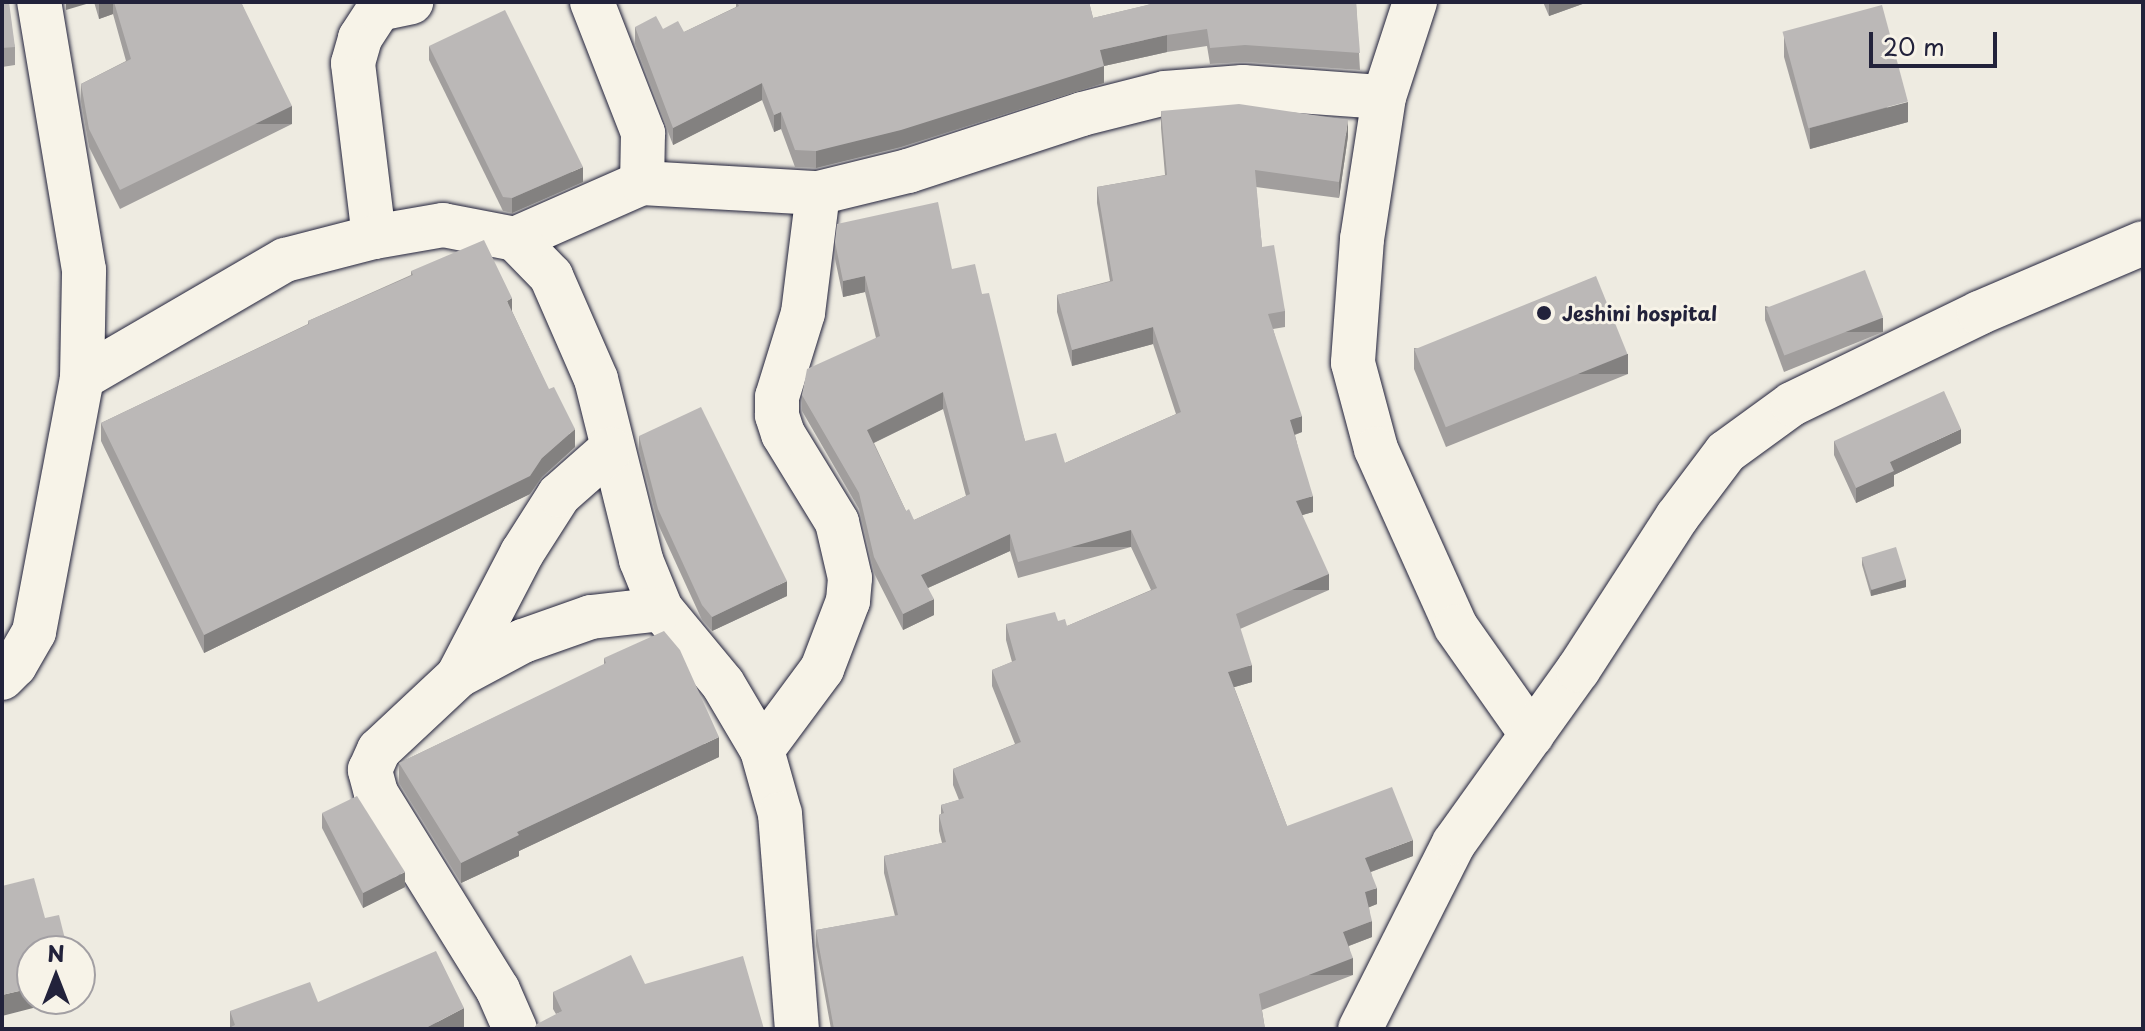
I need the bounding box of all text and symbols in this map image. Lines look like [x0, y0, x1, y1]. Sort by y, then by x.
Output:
scale bar [1873, 16, 2001, 66]
text: 20 m [1883, 28, 1945, 64]
place label: Jeshini hospital [1562, 301, 1718, 325]
marker: Jeshini hospital [1533, 302, 1555, 324]
north arrow [16, 935, 96, 1015]
text: N [47, 936, 65, 969]

